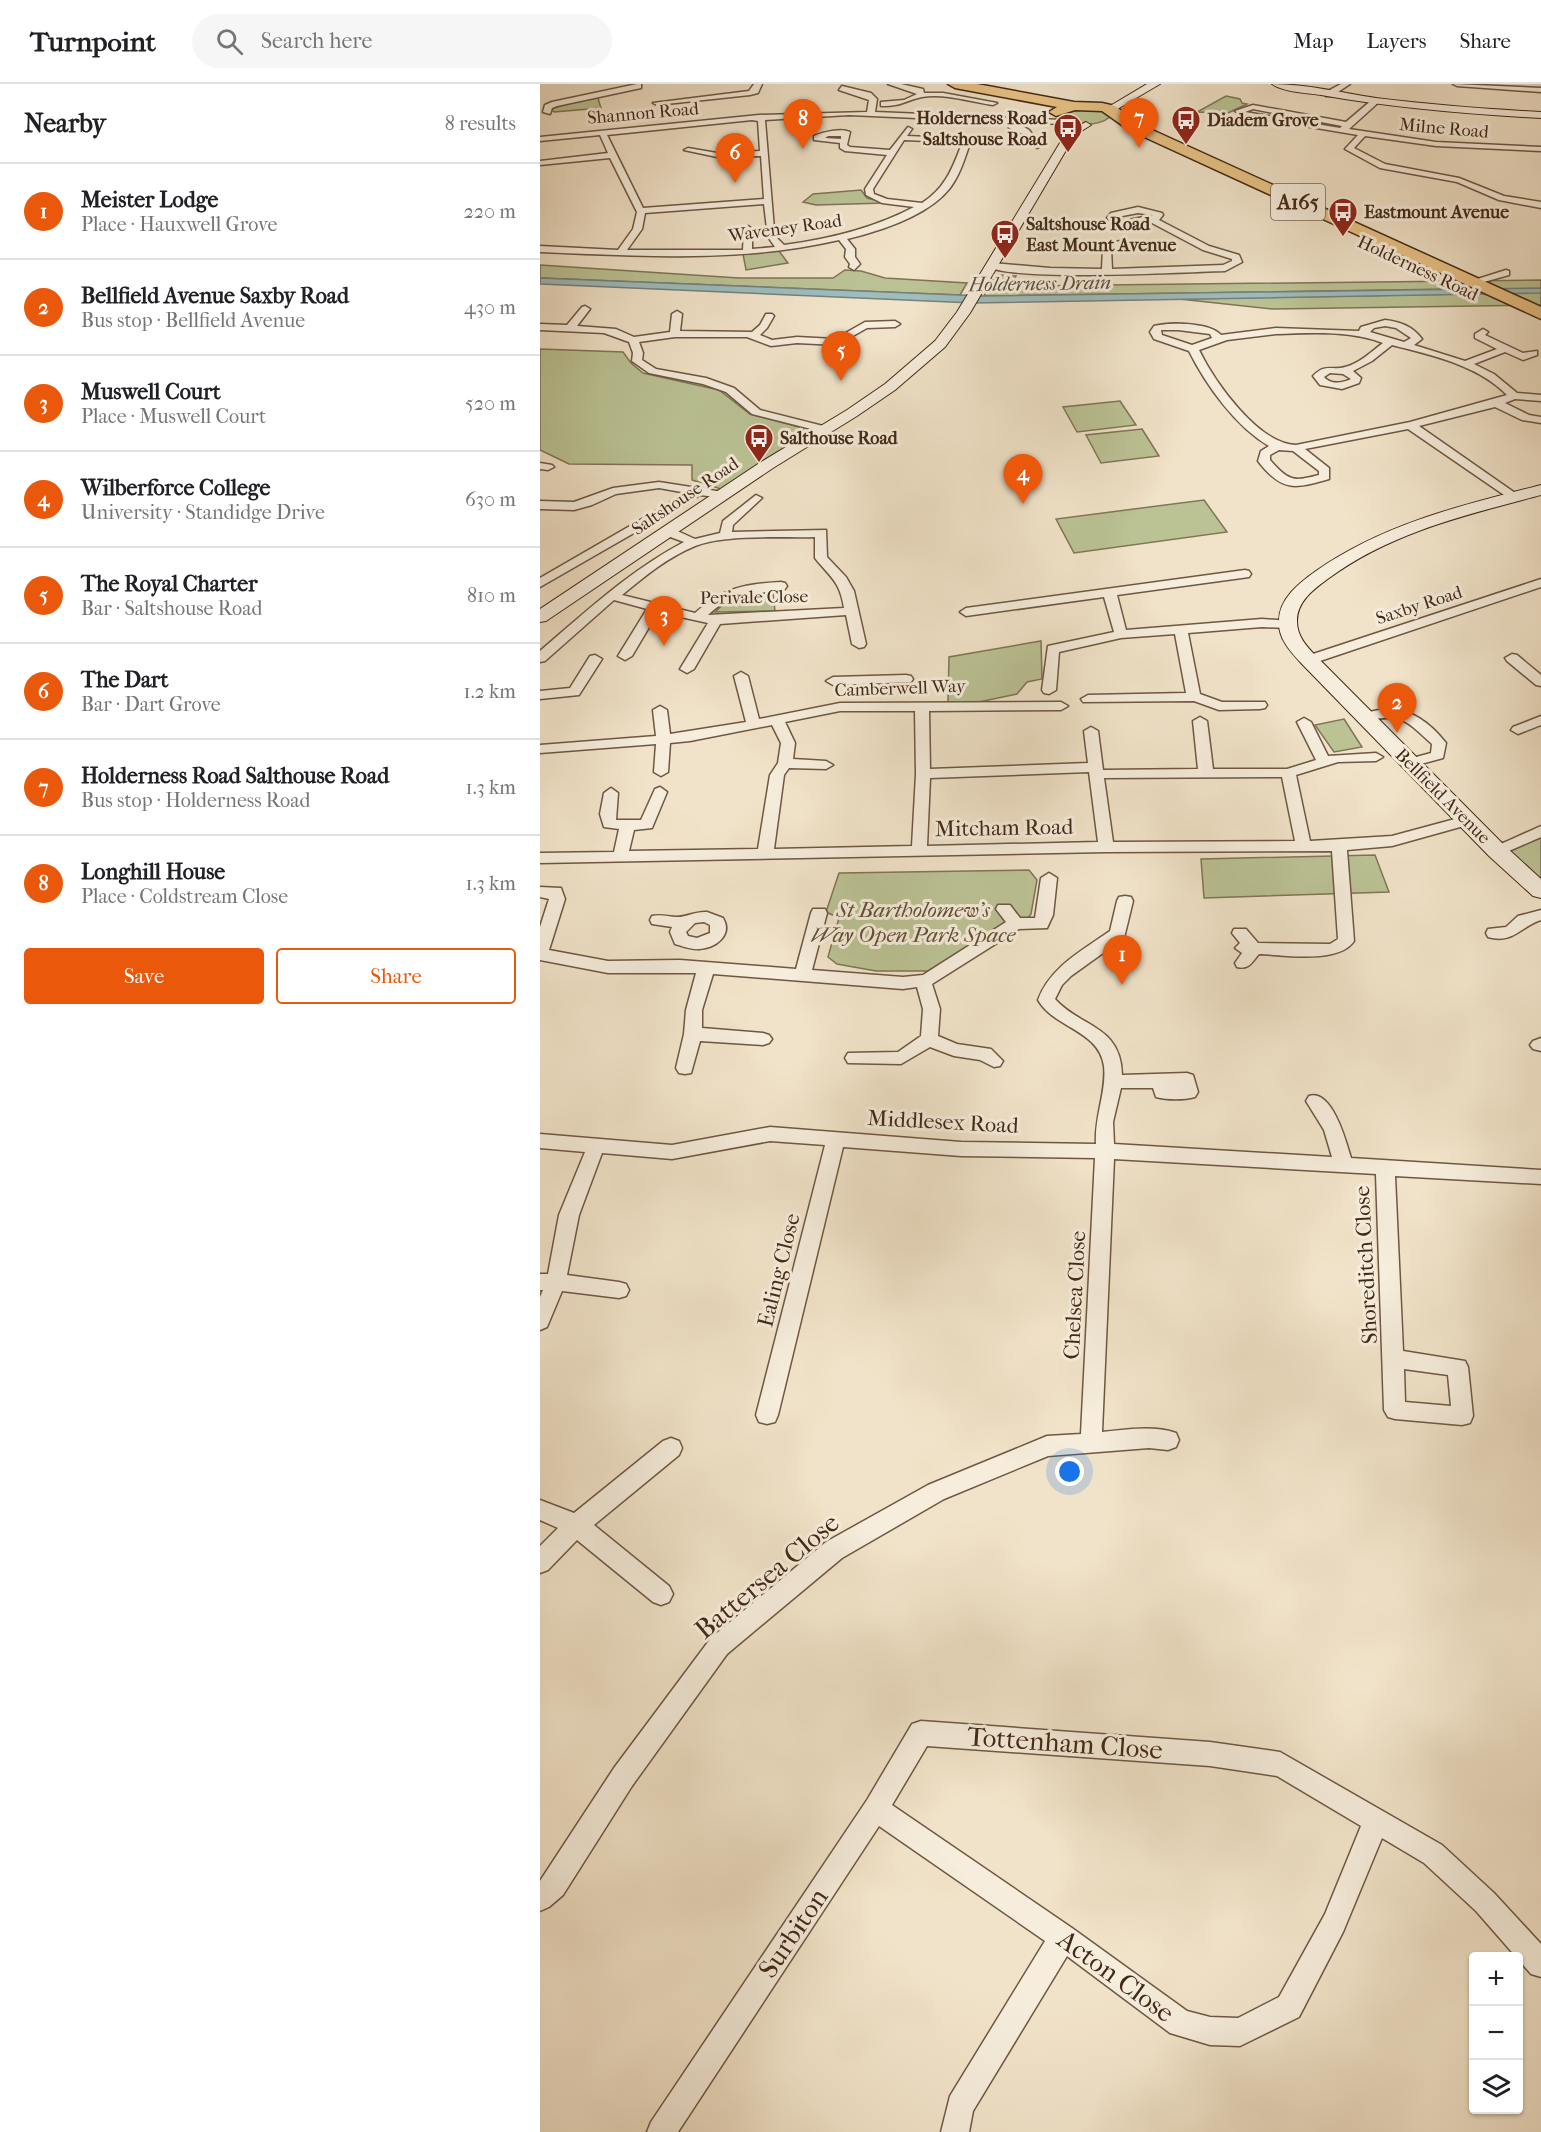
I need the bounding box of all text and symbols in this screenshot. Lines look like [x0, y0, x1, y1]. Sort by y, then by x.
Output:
search box [192, 14, 612, 68]
text: Turnpoint [30, 25, 156, 58]
icon: search [213, 25, 246, 58]
text: Search here [261, 28, 372, 54]
text: Map [1293, 29, 1334, 53]
text: Layers [1367, 29, 1426, 53]
text: Share [1459, 29, 1511, 53]
street label: Shannon Road [586, 98, 700, 129]
pin: 7 [1120, 98, 1158, 148]
pin: 8 [784, 100, 822, 149]
bus stop icon: Diadem Grove [1170, 104, 1202, 146]
text: Nearby [24, 108, 106, 139]
place label: Holderness Road Saltshouse Road [916, 108, 1048, 150]
place label: Diadem Grove [1207, 110, 1319, 131]
text: 8 results [445, 112, 516, 135]
bus stop icon: Holderness Road Saltshouse Road [1052, 112, 1084, 154]
street label: Milne Road [1398, 114, 1490, 143]
pin: 6 [716, 134, 754, 183]
road number: A165 [1271, 184, 1325, 220]
text: Meister Lodge [81, 187, 218, 213]
bus stop icon: Eastmount Avenue [1327, 196, 1359, 238]
text: 1 [40, 200, 47, 223]
text: 220 m [463, 200, 516, 223]
place label: Eastmount Avenue [1364, 202, 1509, 223]
street label: Waveney Road [726, 210, 843, 247]
text: Place · Hauxwell Grove [81, 213, 277, 236]
place label: Saltshouse Road East Mount Avenue [1026, 214, 1176, 256]
bus stop icon: Saltshouse Road East Mount Avenue [989, 218, 1021, 260]
street label: Holderness Road [1354, 231, 1482, 306]
water label: Holderness Drain [968, 271, 1111, 296]
text: Bellfield Avenue Saxby Road [81, 283, 349, 309]
text: 2 [38, 296, 49, 319]
text: 430 m [464, 296, 516, 319]
text: Bus stop · Bellfield Avenue [81, 309, 305, 332]
pin: 5 [822, 332, 860, 381]
text: Muswell Court [81, 379, 221, 405]
text: 3 [39, 392, 48, 415]
text: 520 m [465, 392, 516, 415]
text: Place · Muswell Court [81, 405, 266, 428]
bus stop icon: Salthouse Road [743, 422, 775, 464]
place label: Salthouse Road [780, 428, 899, 449]
street label: Saltshouse Road [628, 453, 743, 540]
pin: 4 [1004, 454, 1042, 504]
text: Wilberforce College [81, 475, 270, 501]
text: 4 [38, 488, 49, 511]
text: 630 m [465, 488, 516, 511]
text: University · Standidge Drive [81, 501, 325, 524]
text: The Royal Charter [81, 571, 258, 597]
street label: Saxby Road [1373, 582, 1465, 629]
text: 5 [39, 584, 48, 607]
text: 810 m [467, 584, 516, 607]
street label: Perivale Close [700, 586, 809, 609]
pin: 3 [644, 596, 684, 646]
text: Bar · Saltshouse Road [81, 597, 262, 620]
text: The Dart [81, 667, 168, 693]
street label: Camberwell Way [834, 676, 967, 701]
text: 6 [38, 680, 49, 703]
text: 1.2 km [464, 680, 516, 703]
pin: 2 [1378, 684, 1416, 733]
text: Bar · Dart Grove [81, 693, 221, 716]
street label: Bellfield Avenue [1391, 744, 1495, 848]
text: Holderness Road Salthouse Road [81, 763, 389, 789]
text: 7 [39, 776, 48, 799]
text: 1.3 km [466, 776, 516, 799]
text: Bus stop · Holderness Road [81, 789, 310, 812]
street label: Mitcham Road [935, 814, 1074, 842]
text: Longhill House [81, 859, 225, 885]
text: 8 [38, 872, 49, 895]
text: 1.3 km [466, 872, 516, 895]
text: Place · Coldstream Close [81, 885, 288, 908]
park label: St Bartholomew's Way Open Park Space [811, 897, 1016, 948]
pin: 1 [1102, 936, 1142, 985]
button: Save [24, 948, 264, 1004]
button: Share [276, 948, 516, 1004]
street label: Middlesex Road [867, 1105, 1020, 1139]
street label: Shoreditch Close [1349, 1185, 1383, 1345]
street label: Ealing Close [752, 1211, 806, 1330]
street label: Chelsea Close [1059, 1230, 1091, 1360]
your location [1055, 1457, 1084, 1486]
street label: Battersea Close [688, 1506, 846, 1646]
street label: Tottenham Close [966, 1720, 1164, 1766]
street label: Surbiton [751, 1882, 835, 1984]
street label: Acton Close [1051, 1922, 1181, 2029]
map controls [1469, 1952, 1523, 2114]
button: + [1469, 1952, 1523, 2006]
button: − [1469, 2006, 1523, 2060]
button: layers [1469, 2060, 1523, 2114]

